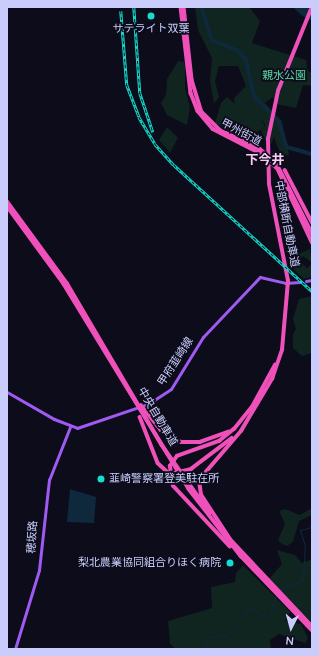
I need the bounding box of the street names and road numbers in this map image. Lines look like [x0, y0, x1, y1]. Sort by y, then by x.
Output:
street label: 甲州街道 [218, 117, 264, 149]
street label: 中部横断自動車道 [271, 180, 301, 268]
street label: 甲府韮崎線 [155, 335, 197, 389]
street label: 中央自動車道 [134, 385, 180, 449]
street label: 穂坂路 [25, 520, 41, 554]

